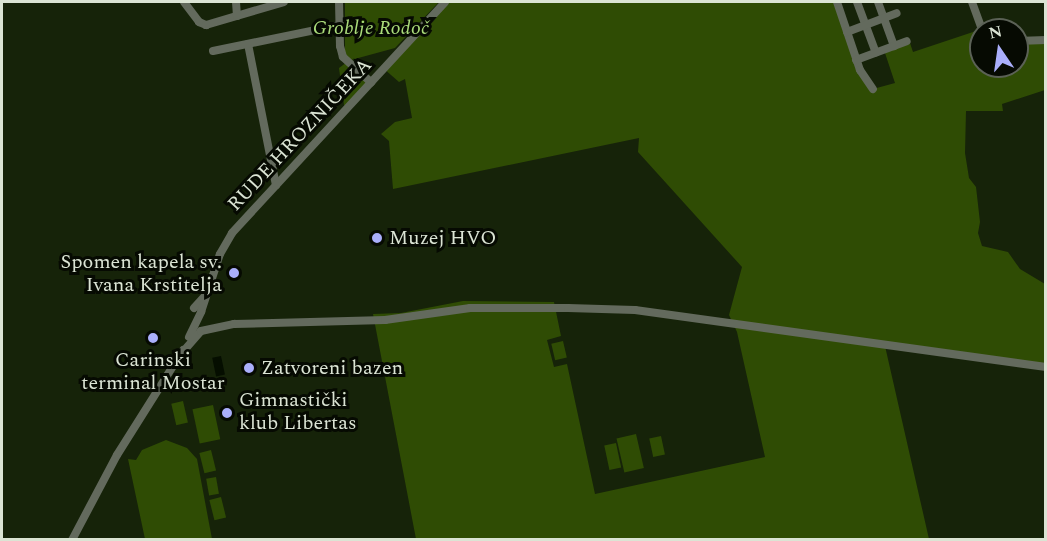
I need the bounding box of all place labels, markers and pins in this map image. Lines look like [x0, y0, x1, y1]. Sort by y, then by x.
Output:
place label: Muzej HVO [389, 226, 496, 250]
marker: Muzej HVO [370, 231, 384, 245]
place label: Spomen kapela sv. Ivana Krstitelja [61, 250, 222, 297]
marker: Spomen kapela sv. Ivana Krstitelja [227, 266, 241, 280]
marker: Carinski terminal Mostar [146, 331, 160, 345]
place label: Carinski terminal Mostar [81, 348, 225, 395]
place label: Zatvoreni bazen [261, 356, 403, 380]
marker: Zatvoreni bazen [242, 361, 256, 375]
place label: Gimnastički klub Libertas [239, 389, 357, 436]
marker: Gimnastički klub Libertas [220, 406, 234, 420]

